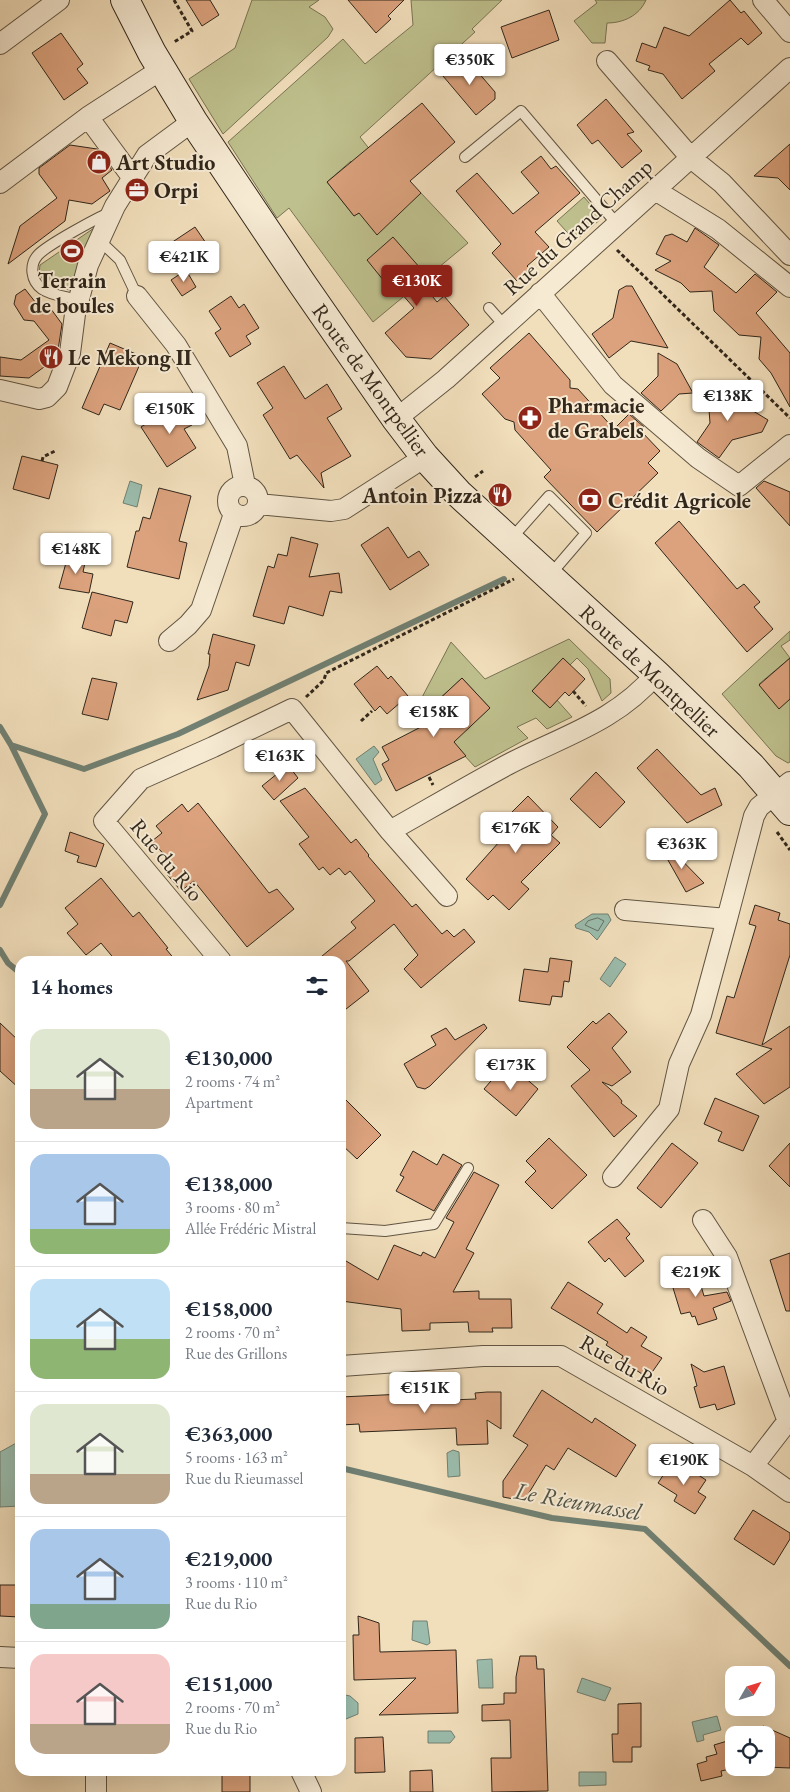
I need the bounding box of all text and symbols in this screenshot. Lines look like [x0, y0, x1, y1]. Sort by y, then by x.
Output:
pin: €350K [435, 44, 505, 86]
text: €350K [445, 49, 495, 70]
place label: Art Studio [115, 148, 215, 177]
shop icon: Art Studio [86, 149, 112, 175]
street label: Rue du Grand Champ [497, 152, 659, 302]
place label: Orpi [154, 176, 199, 205]
office icon: Orpi [124, 177, 150, 203]
sports icon: Terrain de boules [59, 238, 85, 264]
pin: €421K [149, 240, 219, 283]
text: €421K [159, 246, 209, 267]
pin: €130K [382, 264, 452, 307]
place label: Terrain de boules [30, 266, 114, 320]
text: €130K [392, 270, 442, 291]
street label: Route de Montpellier [306, 298, 437, 463]
place label: Le Mekong II [68, 343, 192, 372]
restaurant icon: Le Mekong II [38, 344, 64, 370]
pin: €138K [693, 380, 763, 422]
text: €138K [703, 385, 753, 406]
place label: Pharmacie de Grabels [548, 391, 645, 445]
pin: €150K [135, 392, 205, 435]
text: €150K [145, 398, 195, 419]
pharmacy icon: Pharmacie de Grabels [517, 405, 543, 431]
place label: Antoin Pizza [361, 481, 482, 510]
restaurant icon: Antoin Pizza [487, 482, 513, 508]
place label: Crédit Agricole [608, 486, 751, 515]
bank icon: Crédit Agricole [577, 487, 603, 513]
pin: €148K [41, 532, 111, 575]
text: €148K [51, 538, 101, 559]
street label: Route de Montpellier [573, 598, 727, 744]
pin: €158K [399, 696, 469, 738]
text: €158K [409, 701, 459, 722]
pin: €163K [245, 740, 315, 782]
text: €163K [255, 745, 305, 766]
pin: €176K [481, 812, 551, 854]
street label: Rue du Rio [124, 813, 210, 907]
text: €176K [491, 817, 541, 838]
pin: €363K [647, 828, 717, 870]
text: €363K [657, 833, 707, 854]
icon: filters [303, 972, 331, 1000]
text: 14 homes [30, 973, 113, 1000]
text: €130,000 [185, 1044, 272, 1071]
pin: €173K [476, 1048, 546, 1091]
icon: home [70, 1049, 130, 1109]
text: €173K [486, 1054, 536, 1075]
text: 2 rooms · 74 m² [185, 1071, 280, 1092]
text: Apartment [185, 1092, 253, 1113]
text: €138,000 [185, 1170, 272, 1197]
icon: home [70, 1174, 130, 1234]
text: 3 rooms · 80 m² [185, 1197, 280, 1218]
text: Allée Frédéric Mistral [185, 1218, 316, 1239]
pin: €219K [661, 1256, 731, 1298]
text: €219K [671, 1261, 721, 1282]
text: €158,000 [185, 1295, 272, 1322]
icon: home [70, 1299, 130, 1359]
text: 2 rooms · 70 m² [185, 1322, 280, 1343]
street label: Rue du Rio [575, 1328, 675, 1402]
text: Rue des Grillons [185, 1343, 287, 1364]
pin: €151K [390, 1372, 460, 1414]
text: €151K [400, 1377, 450, 1398]
text: €363,000 [185, 1420, 272, 1447]
icon: home [70, 1424, 130, 1484]
pin: €190K [649, 1444, 719, 1486]
text: 5 rooms · 163 m² [185, 1447, 288, 1468]
text: €190K [659, 1449, 709, 1470]
text: Rue du Rieumassel [185, 1468, 303, 1489]
water label: Le Rieumassel [511, 1474, 645, 1528]
text: €219,000 [185, 1545, 272, 1572]
icon: home [70, 1549, 130, 1609]
text: 3 rooms · 110 m² [185, 1572, 288, 1593]
text: Rue du Rio [185, 1593, 257, 1614]
north arrow [725, 1666, 775, 1716]
map controls [725, 1666, 775, 1776]
text: €151,000 [185, 1670, 272, 1697]
icon: home [70, 1674, 130, 1734]
text: 2 rooms · 70 m² [185, 1697, 280, 1718]
text: Rue du Rio [185, 1718, 257, 1739]
button: locate [725, 1726, 775, 1776]

